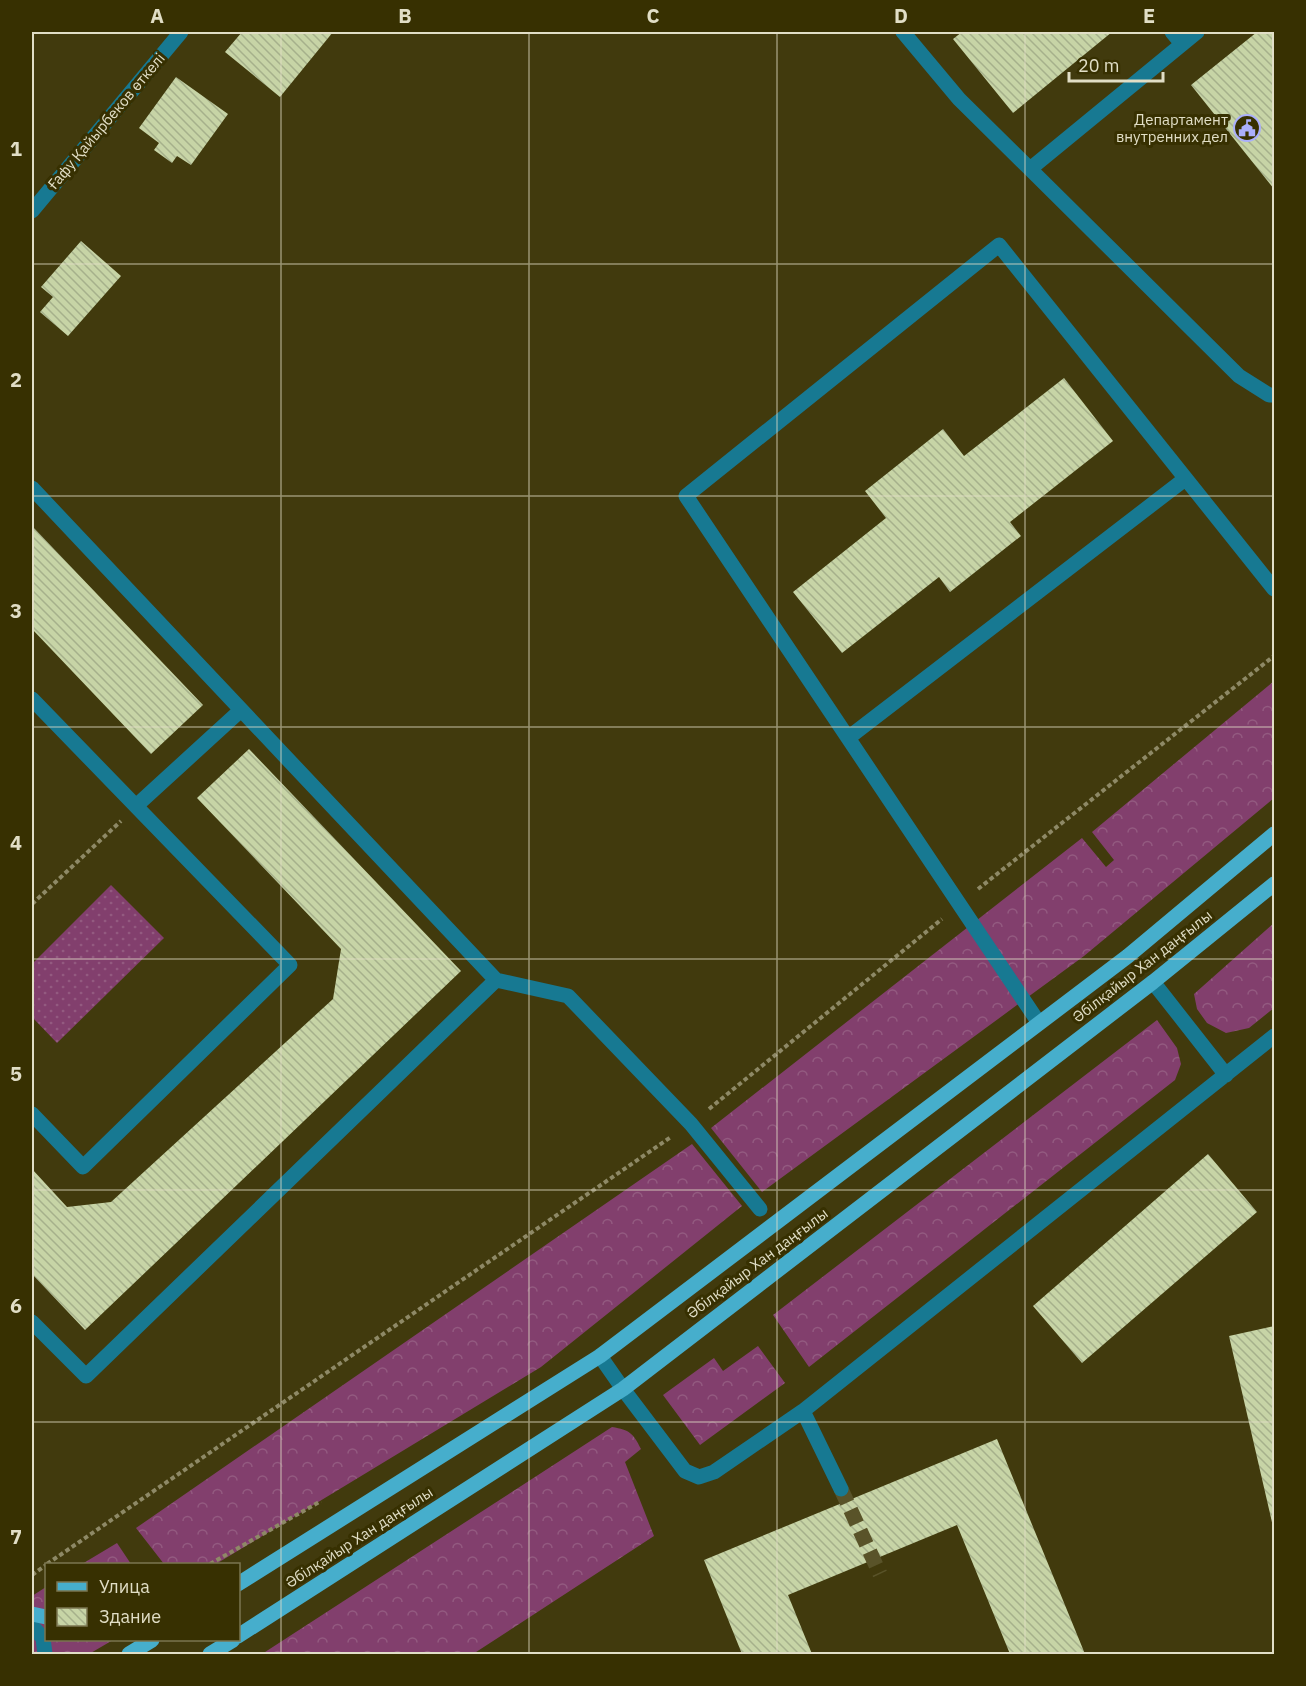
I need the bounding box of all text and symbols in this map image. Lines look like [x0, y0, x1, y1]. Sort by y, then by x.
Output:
text: A [150, 2, 164, 29]
text: B [398, 2, 412, 29]
text: C [646, 2, 660, 29]
text: D [894, 2, 908, 29]
text: E [1143, 2, 1155, 29]
scale bar [1069, 45, 1164, 83]
street label: Ғафу Қайырбеков өткелі [43, 49, 169, 193]
text: 20 m [1078, 54, 1120, 77]
place label: Департамент внутренних дел [1116, 110, 1228, 146]
public building icon: Департамент внутренних дел [1232, 113, 1262, 143]
text: 1 [10, 135, 22, 162]
text: 2 [10, 366, 22, 393]
text: 3 [10, 597, 22, 624]
text: 4 [10, 829, 22, 856]
street label: Әбілқайыр Хан даңғылы [1068, 906, 1216, 1026]
text: 5 [10, 1060, 22, 1087]
street label: Әбілқайыр Хан даңғылы [683, 1204, 831, 1322]
text: 6 [10, 1292, 22, 1319]
street label: Әбілқайыр Хан даңғылы [282, 1482, 436, 1592]
text: 7 [10, 1523, 22, 1550]
legend [45, 1563, 240, 1641]
text: Улица [99, 1575, 150, 1598]
text: Здание [99, 1605, 161, 1628]

